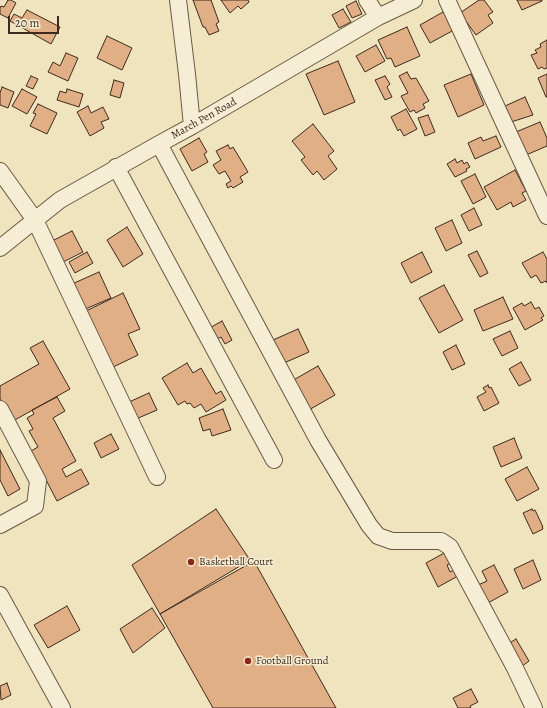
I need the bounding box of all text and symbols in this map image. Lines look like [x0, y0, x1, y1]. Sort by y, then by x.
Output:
scale bar [10, 8, 61, 34]
text: 20 m [15, 15, 39, 31]
street label: March Pen Road [169, 96, 239, 142]
place label: Basketball Court [199, 555, 273, 569]
marker: Basketball Court [186, 557, 196, 567]
place label: Football Ground [256, 654, 329, 668]
marker: Football Ground [243, 656, 253, 666]

